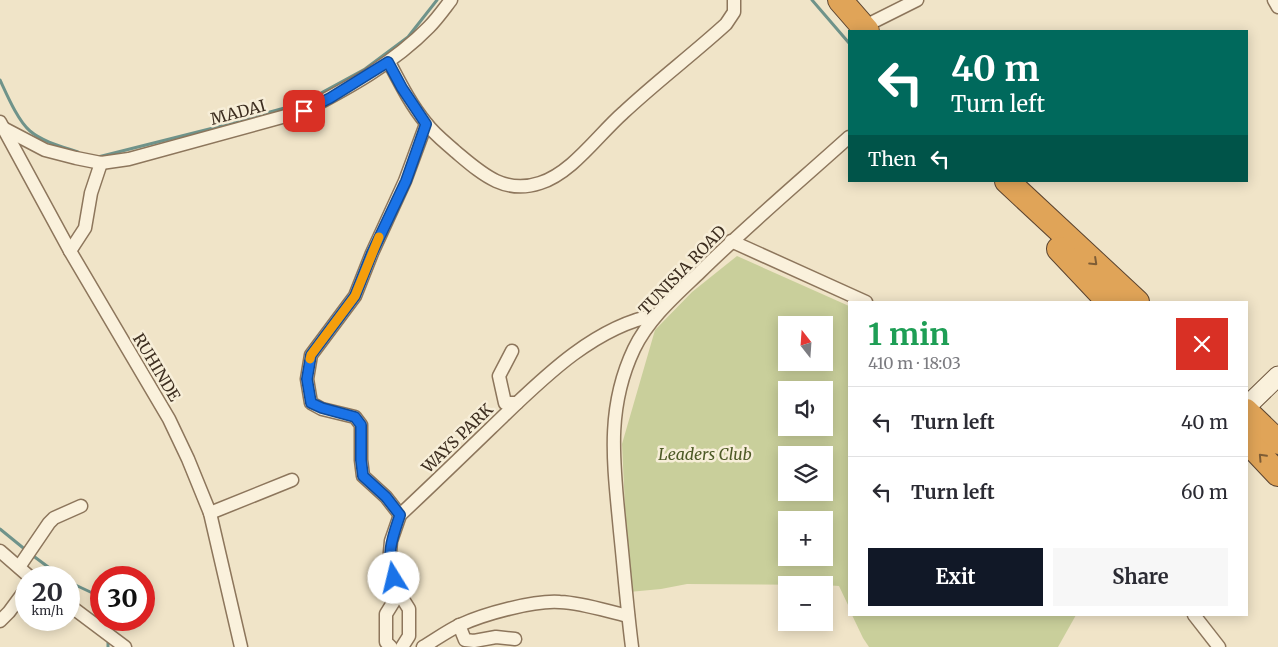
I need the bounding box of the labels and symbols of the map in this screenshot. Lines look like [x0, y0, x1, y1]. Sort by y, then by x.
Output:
pin [283, 90, 325, 132]
street label: MADAI [208, 95, 268, 129]
street label: TUNISIA ROAD [634, 221, 730, 319]
one-way arrow [1088, 256, 1097, 265]
north arrow [778, 316, 832, 371]
street label: RUHINDE [129, 329, 185, 405]
street label: WAYS PARK [417, 399, 497, 478]
park label: Leaders Club [658, 444, 752, 464]
one-way arrow [1259, 454, 1268, 463]
position arrow [367, 551, 419, 603]
speed limit sign: 30 [90, 566, 155, 631]

